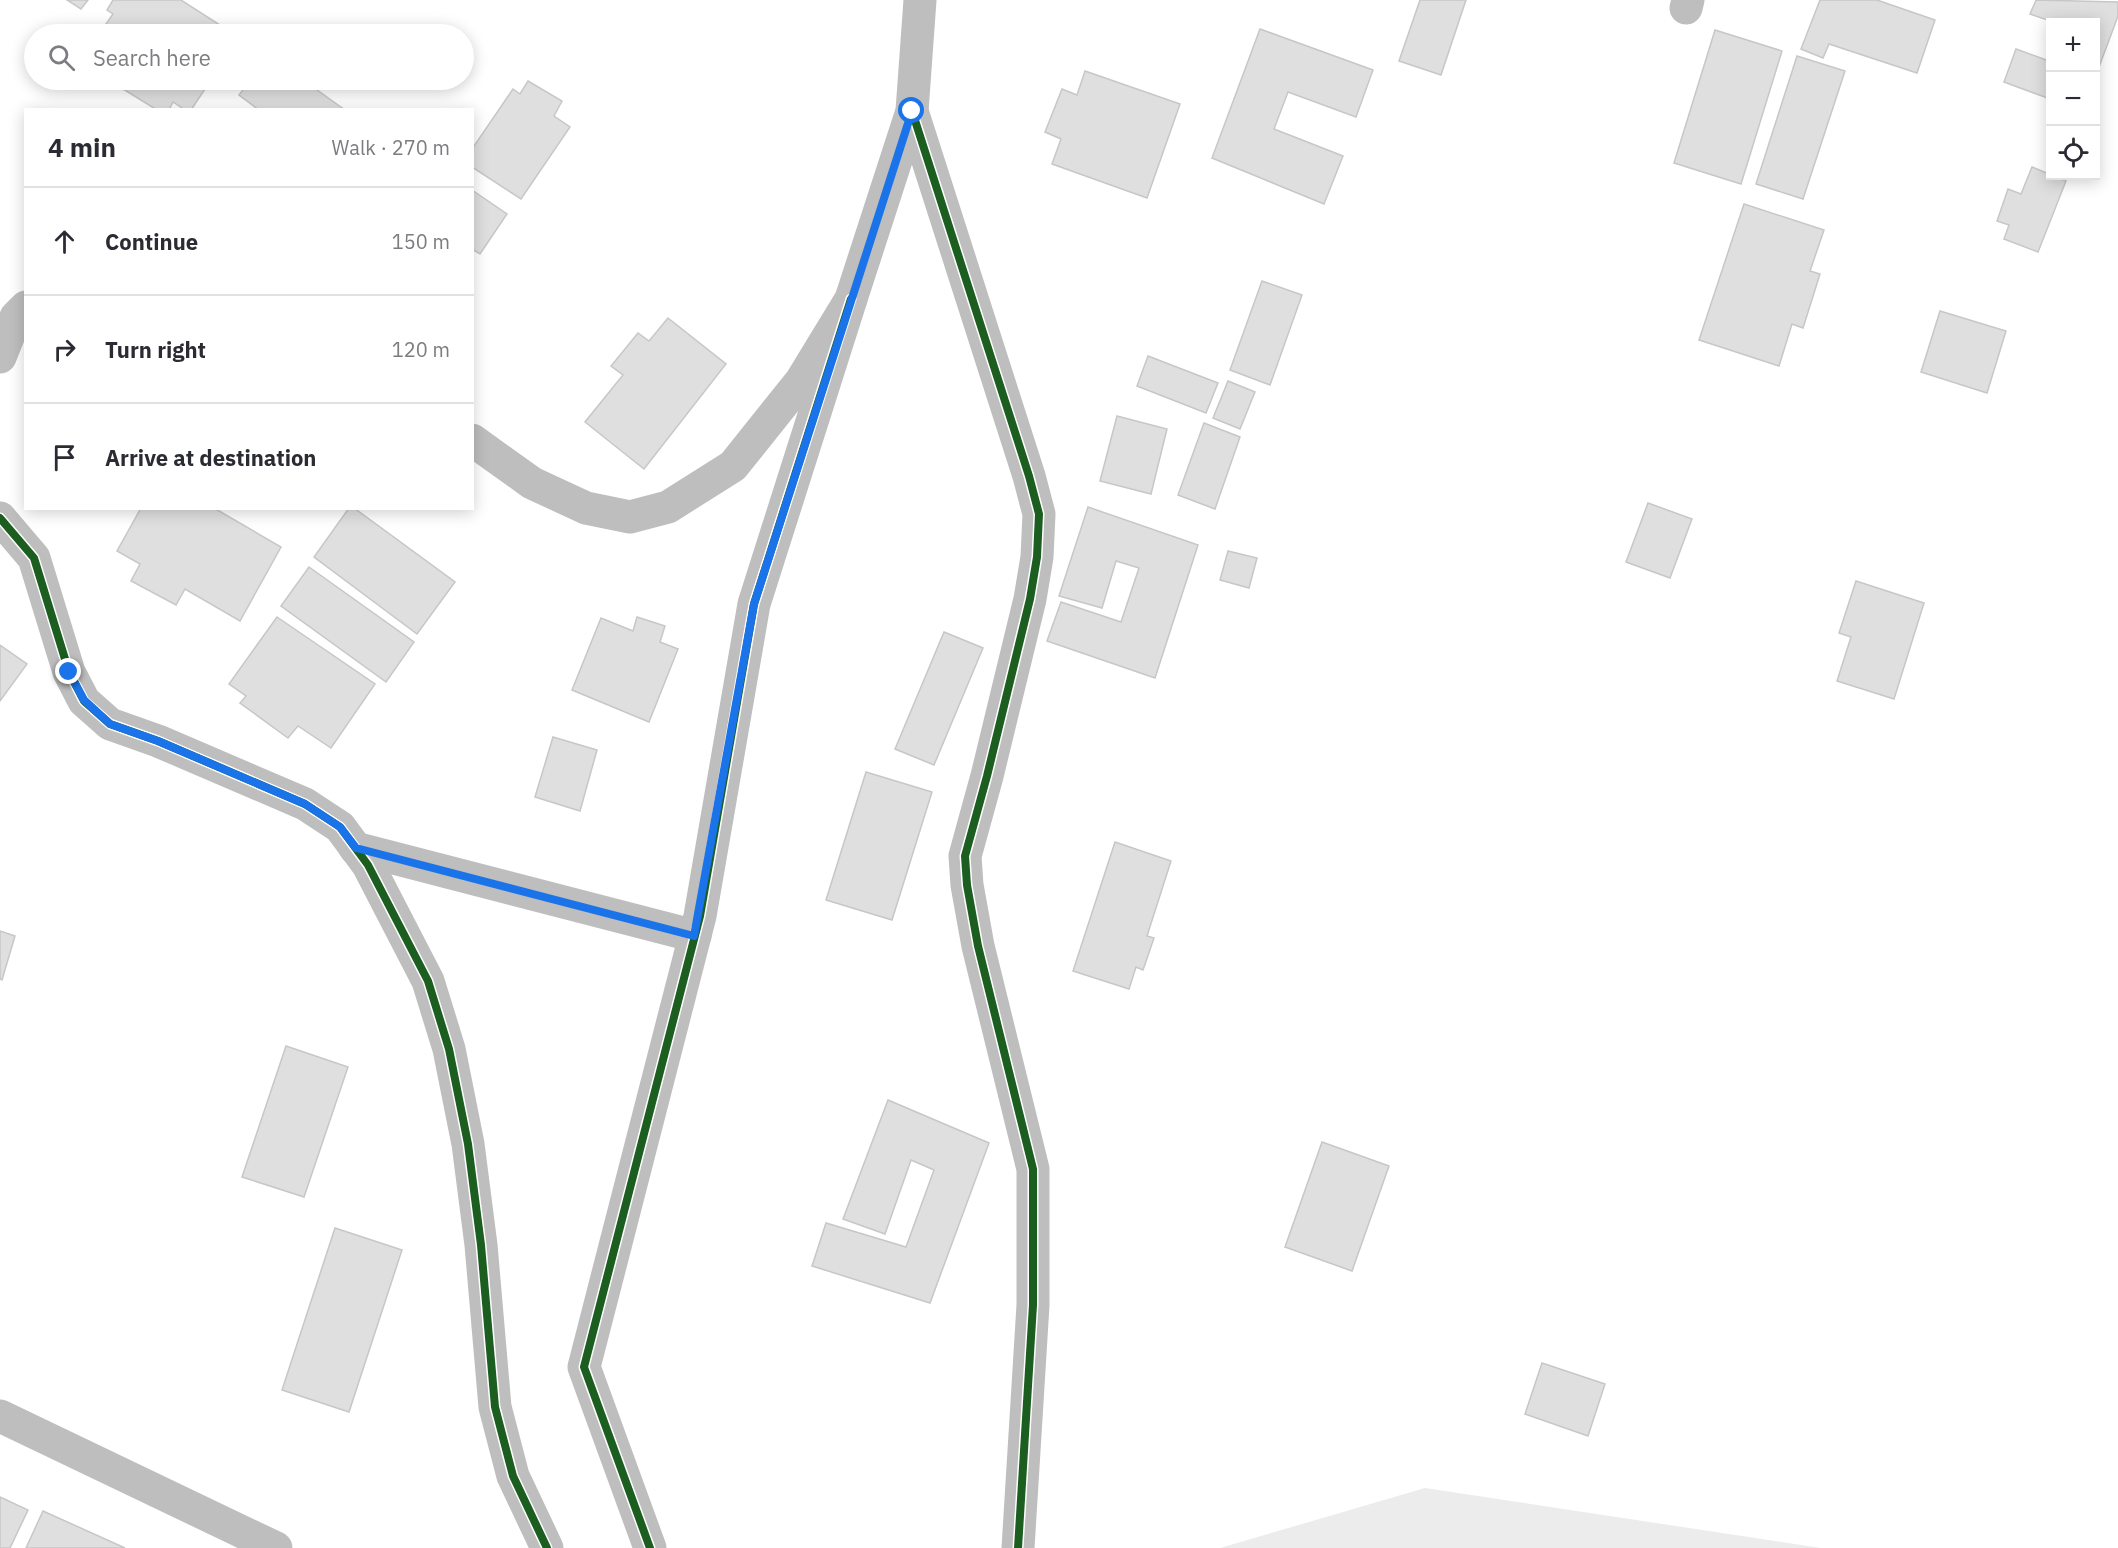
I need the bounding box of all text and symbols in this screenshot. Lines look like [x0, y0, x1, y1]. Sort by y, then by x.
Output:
map controls [2046, 18, 2100, 180]
button: + [2046, 18, 2100, 72]
search box [24, 24, 474, 90]
icon: search [45, 41, 78, 74]
text: Search here [93, 43, 211, 72]
button: − [2046, 72, 2100, 126]
route start [898, 97, 924, 123]
button: locate [2046, 126, 2100, 180]
text: 4 min [48, 130, 116, 164]
text: Walk · 270 m [332, 134, 450, 161]
icon: ahead [48, 225, 81, 258]
text: Continue [105, 227, 198, 256]
text: 150 m [392, 228, 450, 255]
icon: right [48, 333, 81, 366]
text: Turn right [105, 335, 206, 364]
text: 120 m [392, 336, 450, 363]
icon: arrive [48, 441, 81, 474]
text: Arrive at destination [105, 443, 316, 472]
route end [55, 658, 81, 684]

